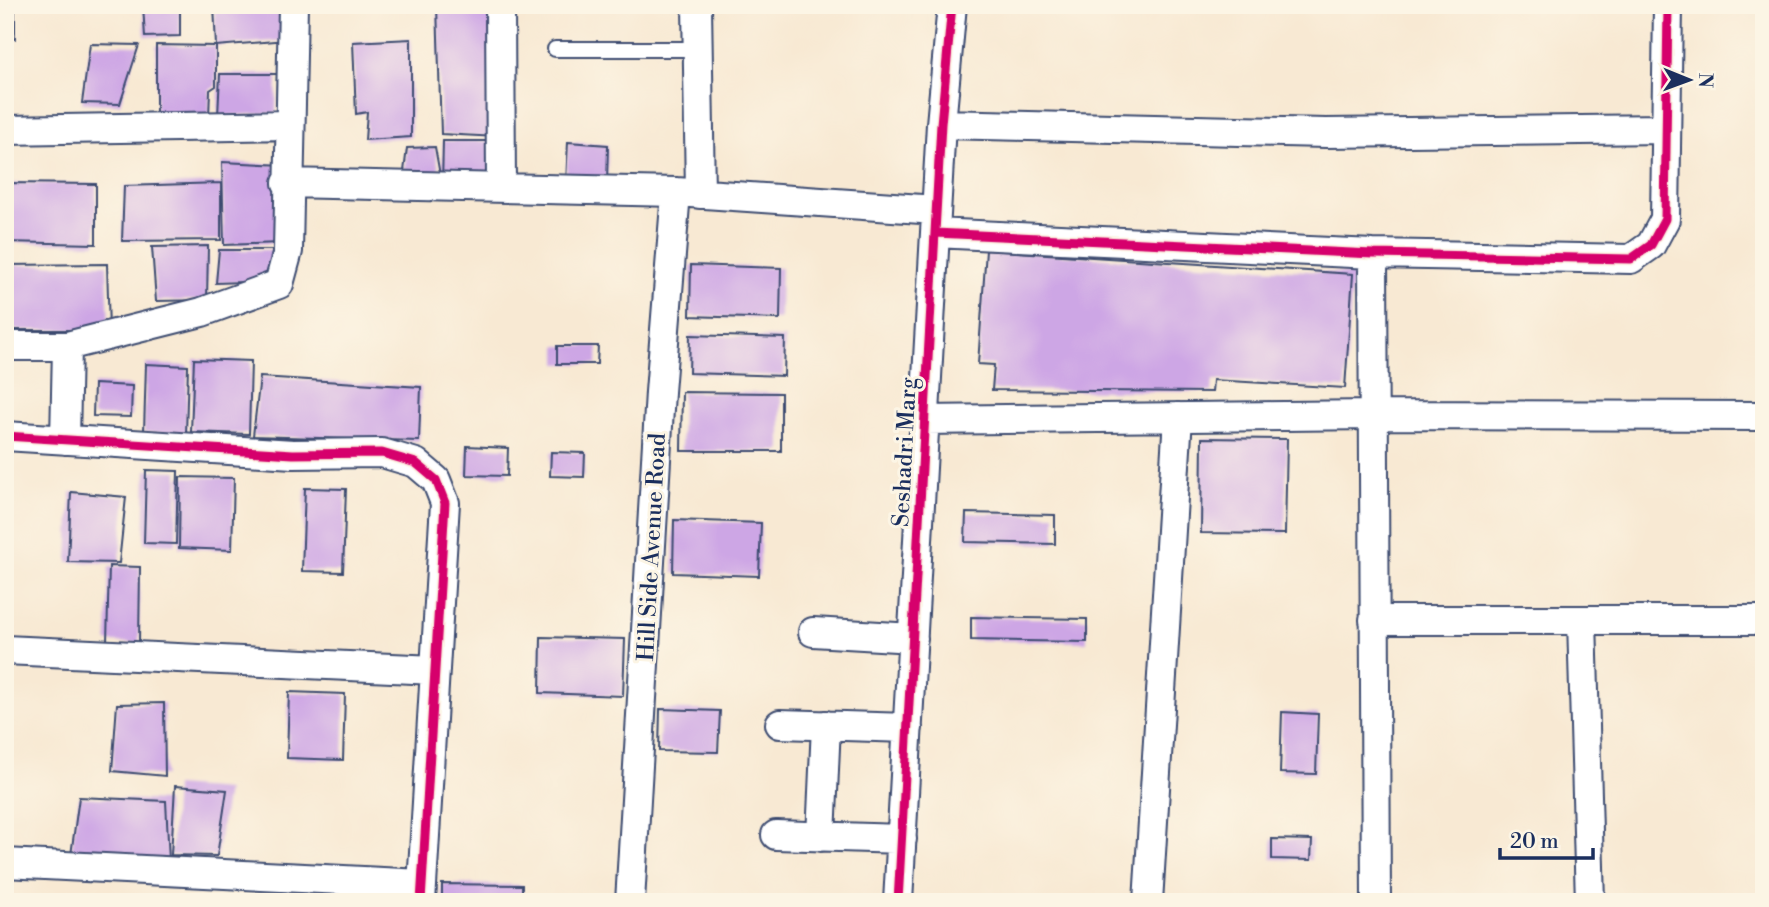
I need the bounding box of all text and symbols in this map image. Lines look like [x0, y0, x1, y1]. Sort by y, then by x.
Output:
north arrow [1654, 46, 1724, 116]
text: N [1693, 73, 1717, 88]
street label: Seshadri Marg [887, 377, 923, 528]
street label: Hill Side Avenue Road [632, 432, 672, 662]
scale bar [1500, 816, 1592, 860]
text: 20 m [1510, 829, 1559, 855]

